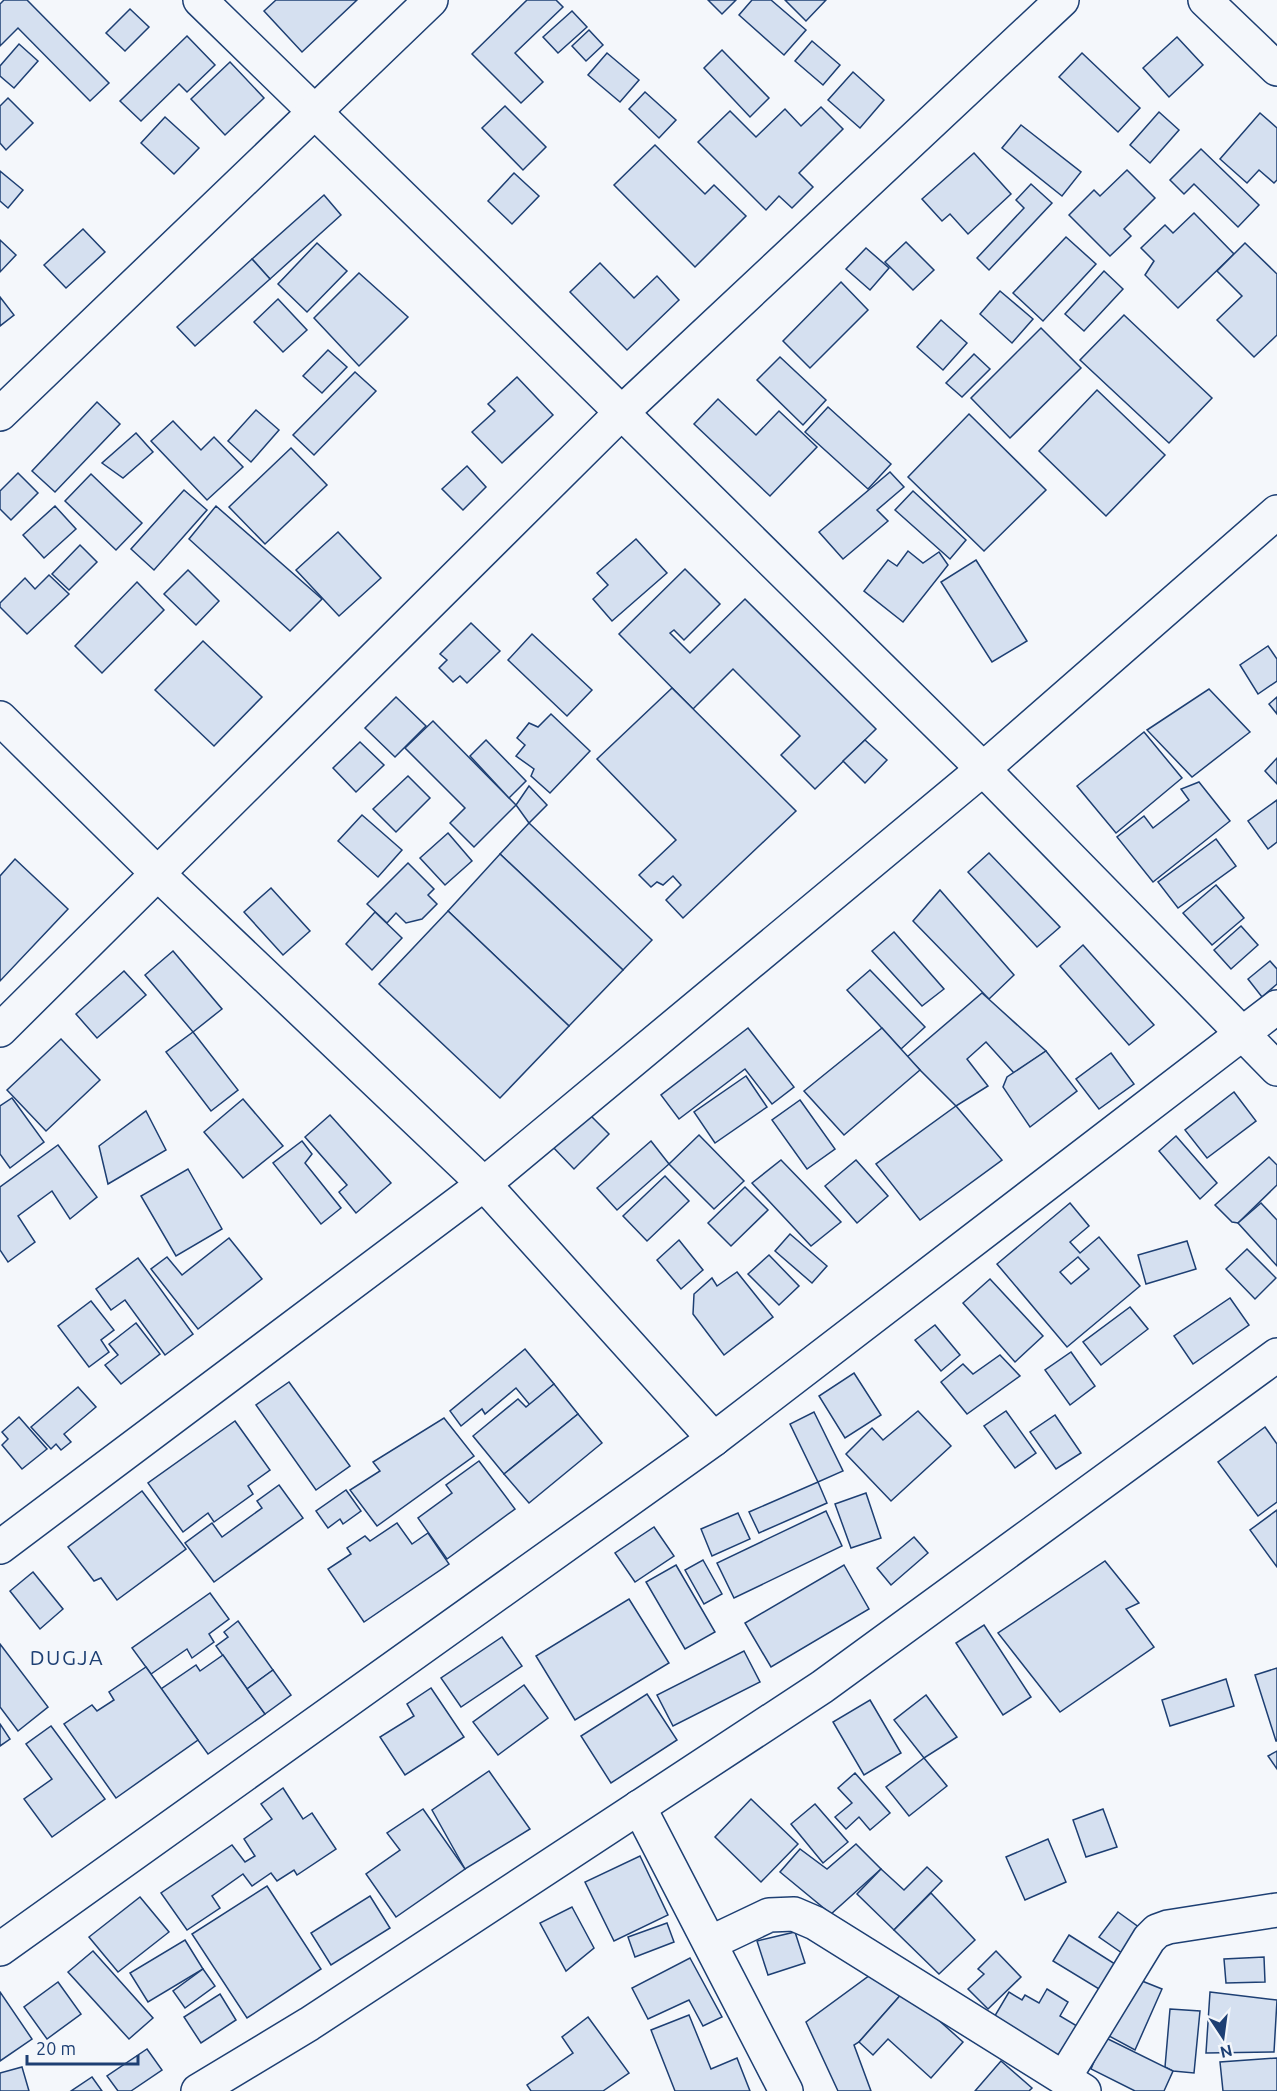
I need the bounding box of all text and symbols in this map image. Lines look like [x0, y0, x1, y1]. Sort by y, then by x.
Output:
district label: DUGJA [30, 1645, 104, 1669]
north arrow [1193, 2007, 1253, 2067]
scale bar [27, 2028, 138, 2066]
text: 20 m [36, 2038, 76, 2058]
text: N [1219, 2042, 1234, 2062]

